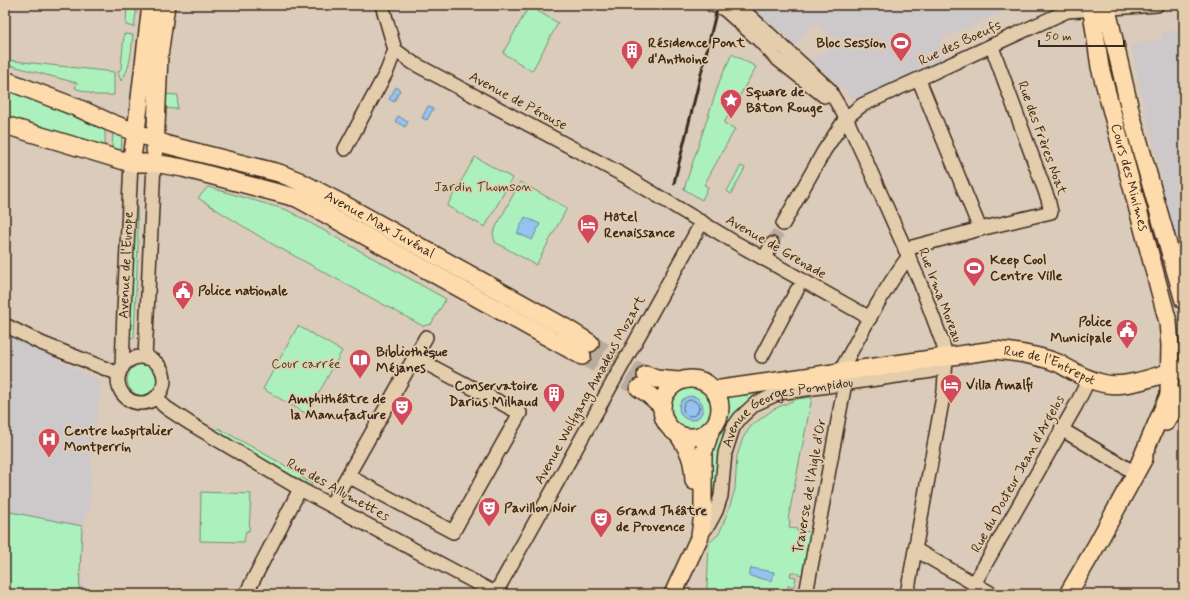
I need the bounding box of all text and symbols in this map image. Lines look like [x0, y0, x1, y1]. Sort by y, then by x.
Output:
street label: Rue des Boeufs [916, 16, 1004, 70]
scale bar [1039, 22, 1124, 48]
text: 50 m [1045, 29, 1072, 45]
sports icon: Bloc Session [888, 30, 914, 63]
place label: Résidence Pont d'Anthoine [648, 34, 746, 68]
place label: Bloc Session [816, 34, 886, 52]
building icon: Résidence Pont d'Anthoine [619, 38, 645, 71]
street label: Avenue de Pérouse [466, 68, 570, 134]
street label: Rue des Frères Noat [1013, 79, 1071, 198]
place label: Square de Bâton Rouge [746, 83, 823, 118]
place icon: Square de Bâton Rouge [718, 87, 744, 120]
street label: Cours des Minimes [1107, 122, 1153, 234]
park label: Jardin Thomson [434, 178, 532, 196]
street label: Avenue Max Juvénal [321, 187, 438, 262]
place label: Hôtel Renaissance [604, 208, 675, 242]
street label: Avenue de l'Europe [115, 211, 138, 319]
street label: Avenue de Grenade [722, 211, 830, 283]
hotel icon: Hôtel Renaissance [575, 212, 601, 245]
street label: Rue Irma Moreau [914, 245, 966, 345]
place label: Keep Cool Centre Ville [990, 251, 1063, 285]
sports icon: Keep Cool Centre Ville [961, 255, 987, 288]
public building icon: Police nationale [170, 278, 196, 311]
place label: Police nationale [198, 282, 288, 300]
street label: Avenue Wolfgang Amadeus Mozart [530, 292, 651, 488]
place label: Police Municipale [1050, 313, 1112, 347]
public building icon: Police Municipale [1114, 317, 1140, 350]
street label: Rue de l'Entrepot [1003, 342, 1098, 390]
place label: Bibliothèque Méjanes [376, 343, 448, 377]
library icon: Bibliothèque Méjanes [347, 347, 373, 380]
park label: Cour carrée [271, 355, 341, 373]
hotel icon: Villa Amalfi [938, 372, 964, 405]
street label: Avenue Georges Pompidou [718, 373, 855, 450]
place label: Villa Amalfi [966, 376, 1033, 394]
place label: Conservatoire Darius Milhaud [449, 377, 538, 411]
building icon: Conservatoire Darius Milhaud [541, 381, 567, 414]
place label: Amphithéâtre de la Manufacture [288, 390, 386, 424]
street label: Rue du Docteur Jean d'Argelos [967, 392, 1071, 557]
theatre icon: Amphithéâtre de la Manufacture [389, 394, 415, 427]
street label: Traverse de l'Aigle d'Or [789, 417, 831, 555]
place label: Centre hospitalier Montperrin [64, 422, 173, 456]
hospital icon: Centre hospitalier Montperrin [36, 426, 62, 459]
street label: Rue des Allumettes [283, 454, 393, 526]
theatre icon: Pavillon Noir [476, 495, 502, 528]
place label: Pavillon Noir [504, 499, 577, 517]
place label: Grand Théâtre de Provence [616, 502, 707, 536]
theatre icon: Grand Théâtre de Provence [588, 506, 614, 539]

